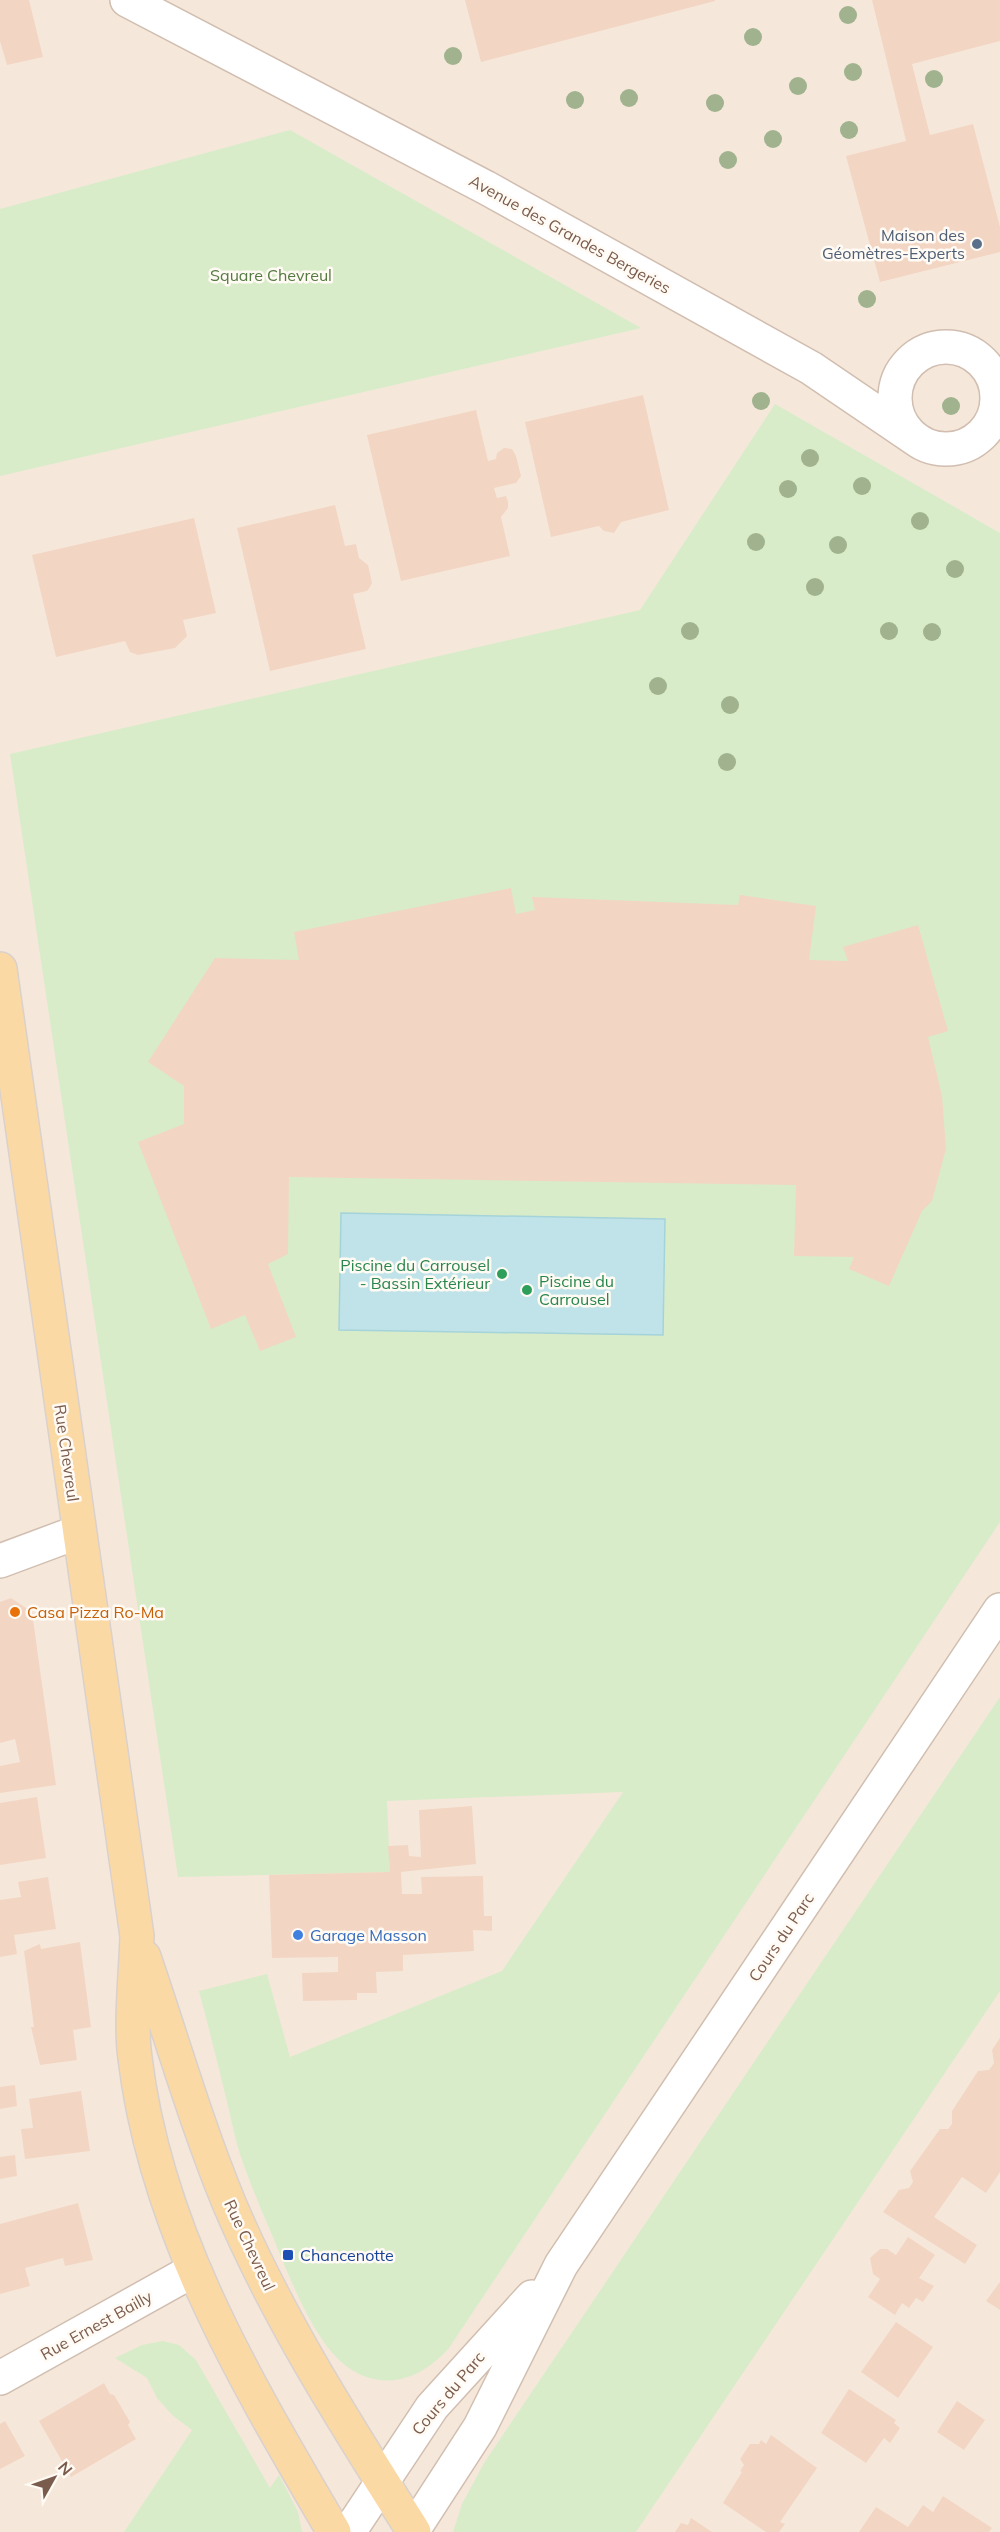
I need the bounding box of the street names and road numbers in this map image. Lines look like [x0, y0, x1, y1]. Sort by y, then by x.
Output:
street label: Avenue des Grandes Bergeries [466, 170, 674, 298]
street label: Rue Chevreul [50, 1403, 84, 1503]
street label: Cours du Parc [744, 1889, 818, 1985]
street label: Rue Chevreul [220, 2196, 280, 2294]
street label: Rue Ernest Bailly [37, 2286, 156, 2364]
street label: Cours du Parc [407, 2347, 489, 2439]

